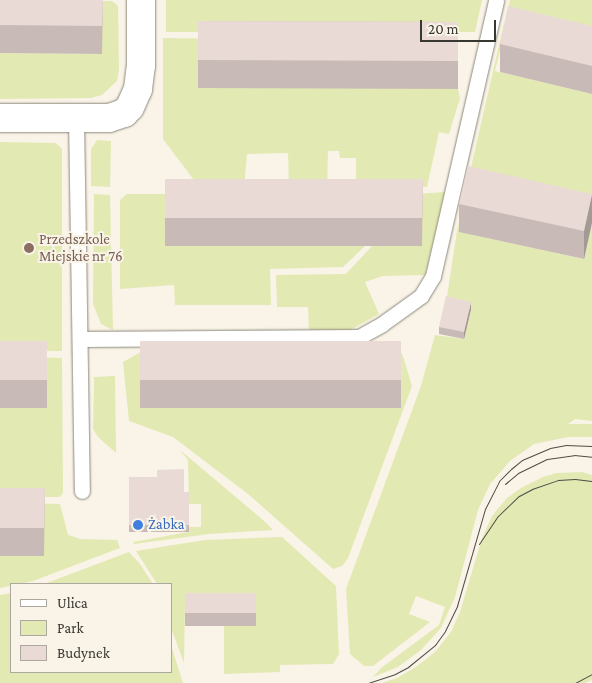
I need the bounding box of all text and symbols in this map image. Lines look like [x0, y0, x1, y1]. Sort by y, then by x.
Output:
scale bar [422, 10, 498, 42]
text: 20 m [428, 21, 459, 37]
place label: Przedszkole Miejskie nr 76 [39, 230, 123, 265]
marker: Przedszkole Miejskie nr 76 [23, 242, 35, 254]
place label: Żabka [148, 516, 184, 534]
marker: Żabka [132, 519, 144, 531]
legend [10, 583, 172, 673]
text: Ulica [57, 595, 88, 611]
text: Park [57, 620, 84, 636]
text: Budynek [57, 645, 110, 661]

